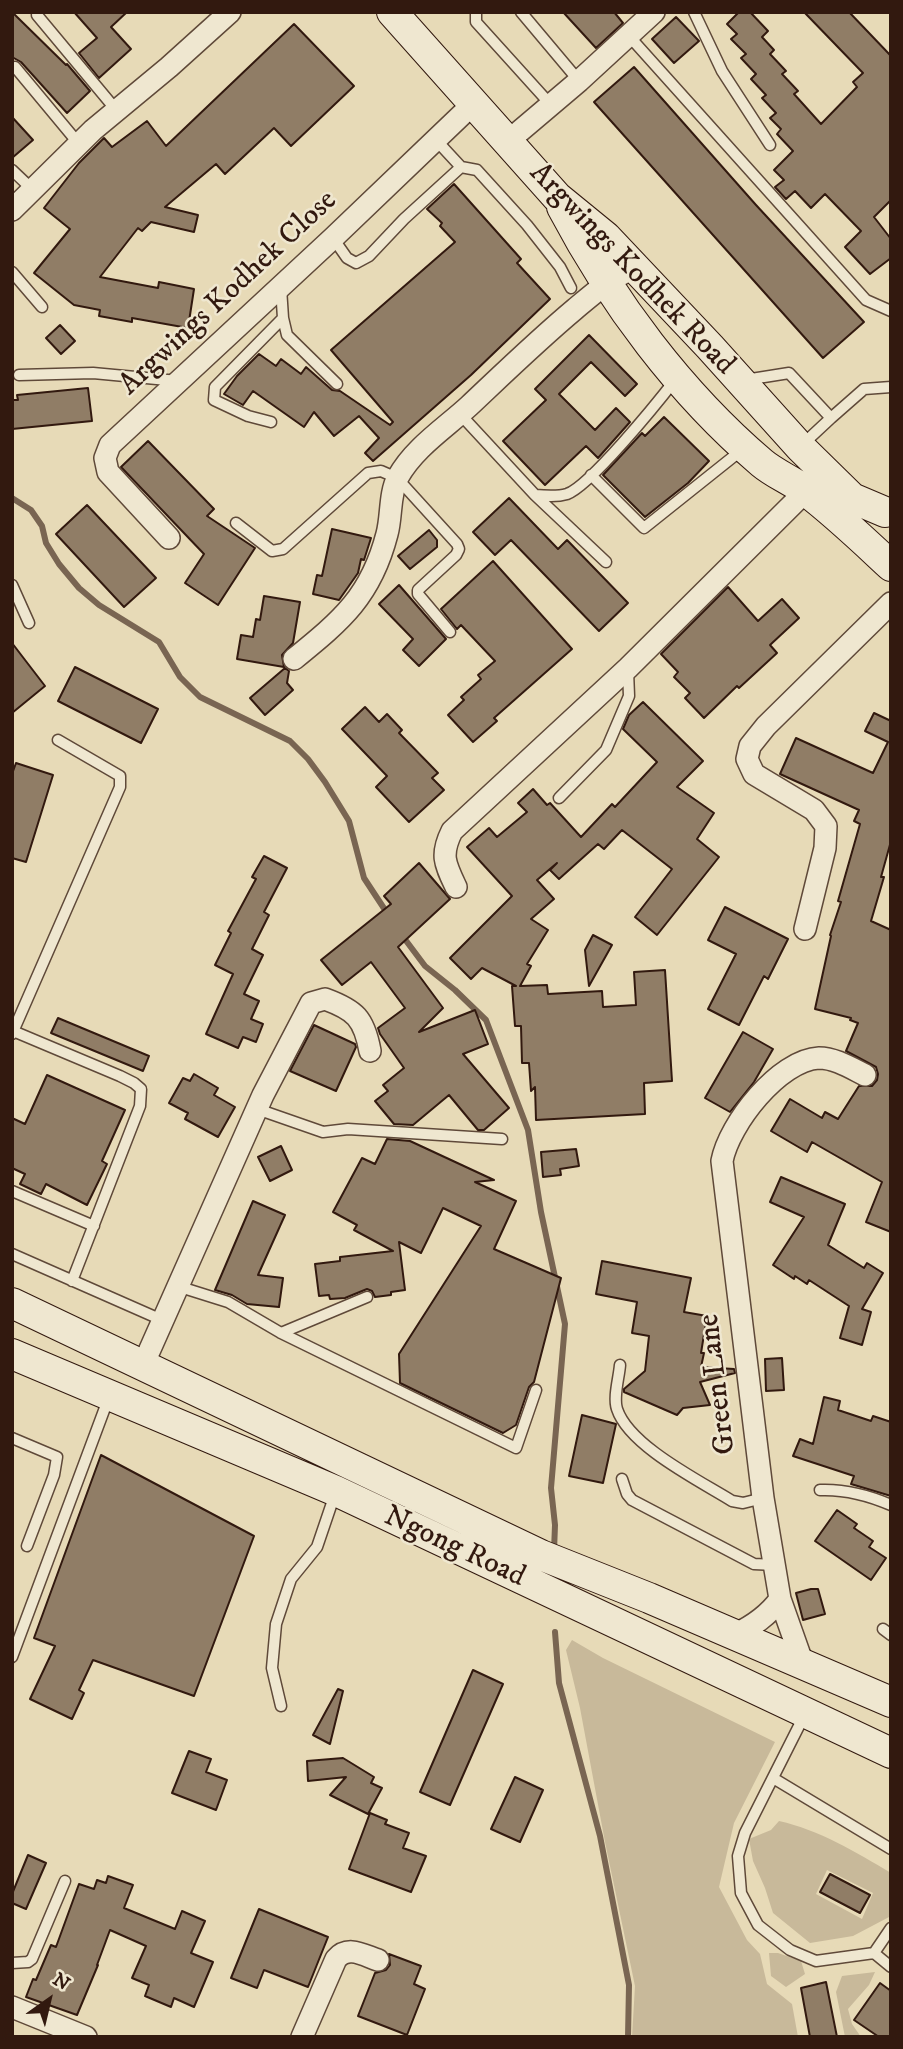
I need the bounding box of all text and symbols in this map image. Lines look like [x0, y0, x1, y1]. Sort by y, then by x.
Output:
street label: Argwings Kodhek Road [520, 156, 742, 384]
street label: Argwings Kodhek Close [113, 184, 345, 404]
street label: Green Lane [693, 1312, 745, 1456]
street label: Ngong Road [378, 1500, 530, 1596]
north arrow [14, 1965, 84, 2035]
text: N [48, 1968, 74, 1996]

